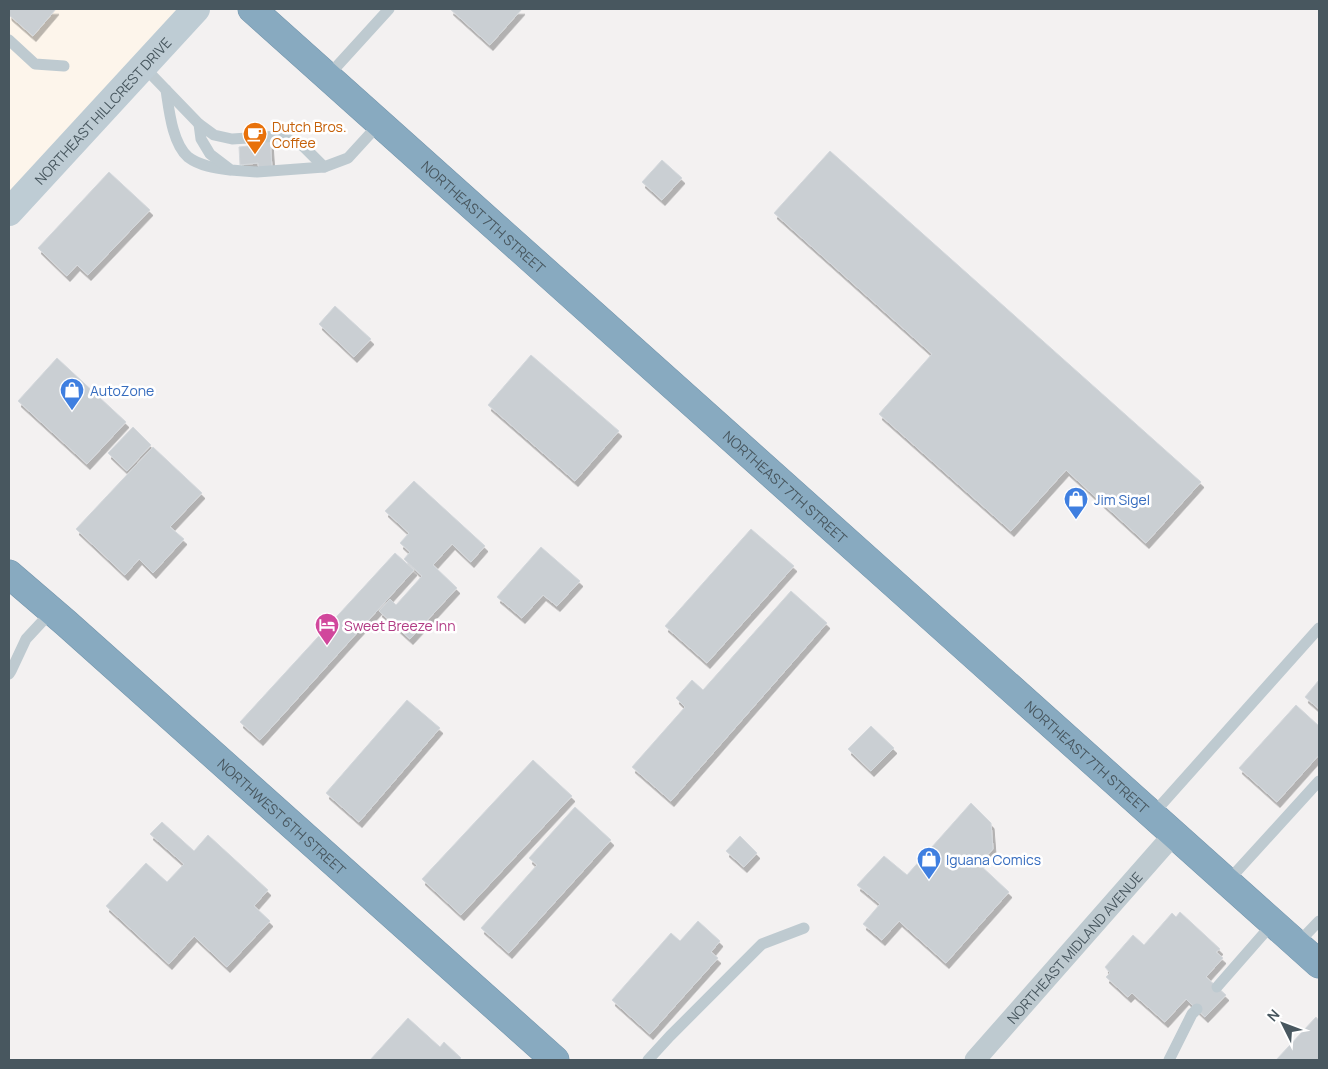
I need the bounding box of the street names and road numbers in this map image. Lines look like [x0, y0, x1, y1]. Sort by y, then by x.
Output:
street label: NORTHEAST HILLCREST DRIVE [30, 33, 175, 188]
street label: NORTHEAST 7TH STREET [418, 156, 550, 277]
street label: NORTHEAST 7TH STREET [719, 426, 852, 548]
street label: NORTHEAST 7TH STREET [1021, 696, 1154, 818]
street label: NORTHWEST 6TH STREET [214, 754, 351, 879]
street label: NORTHEAST MIDLAND AVENUE [1002, 867, 1146, 1027]

